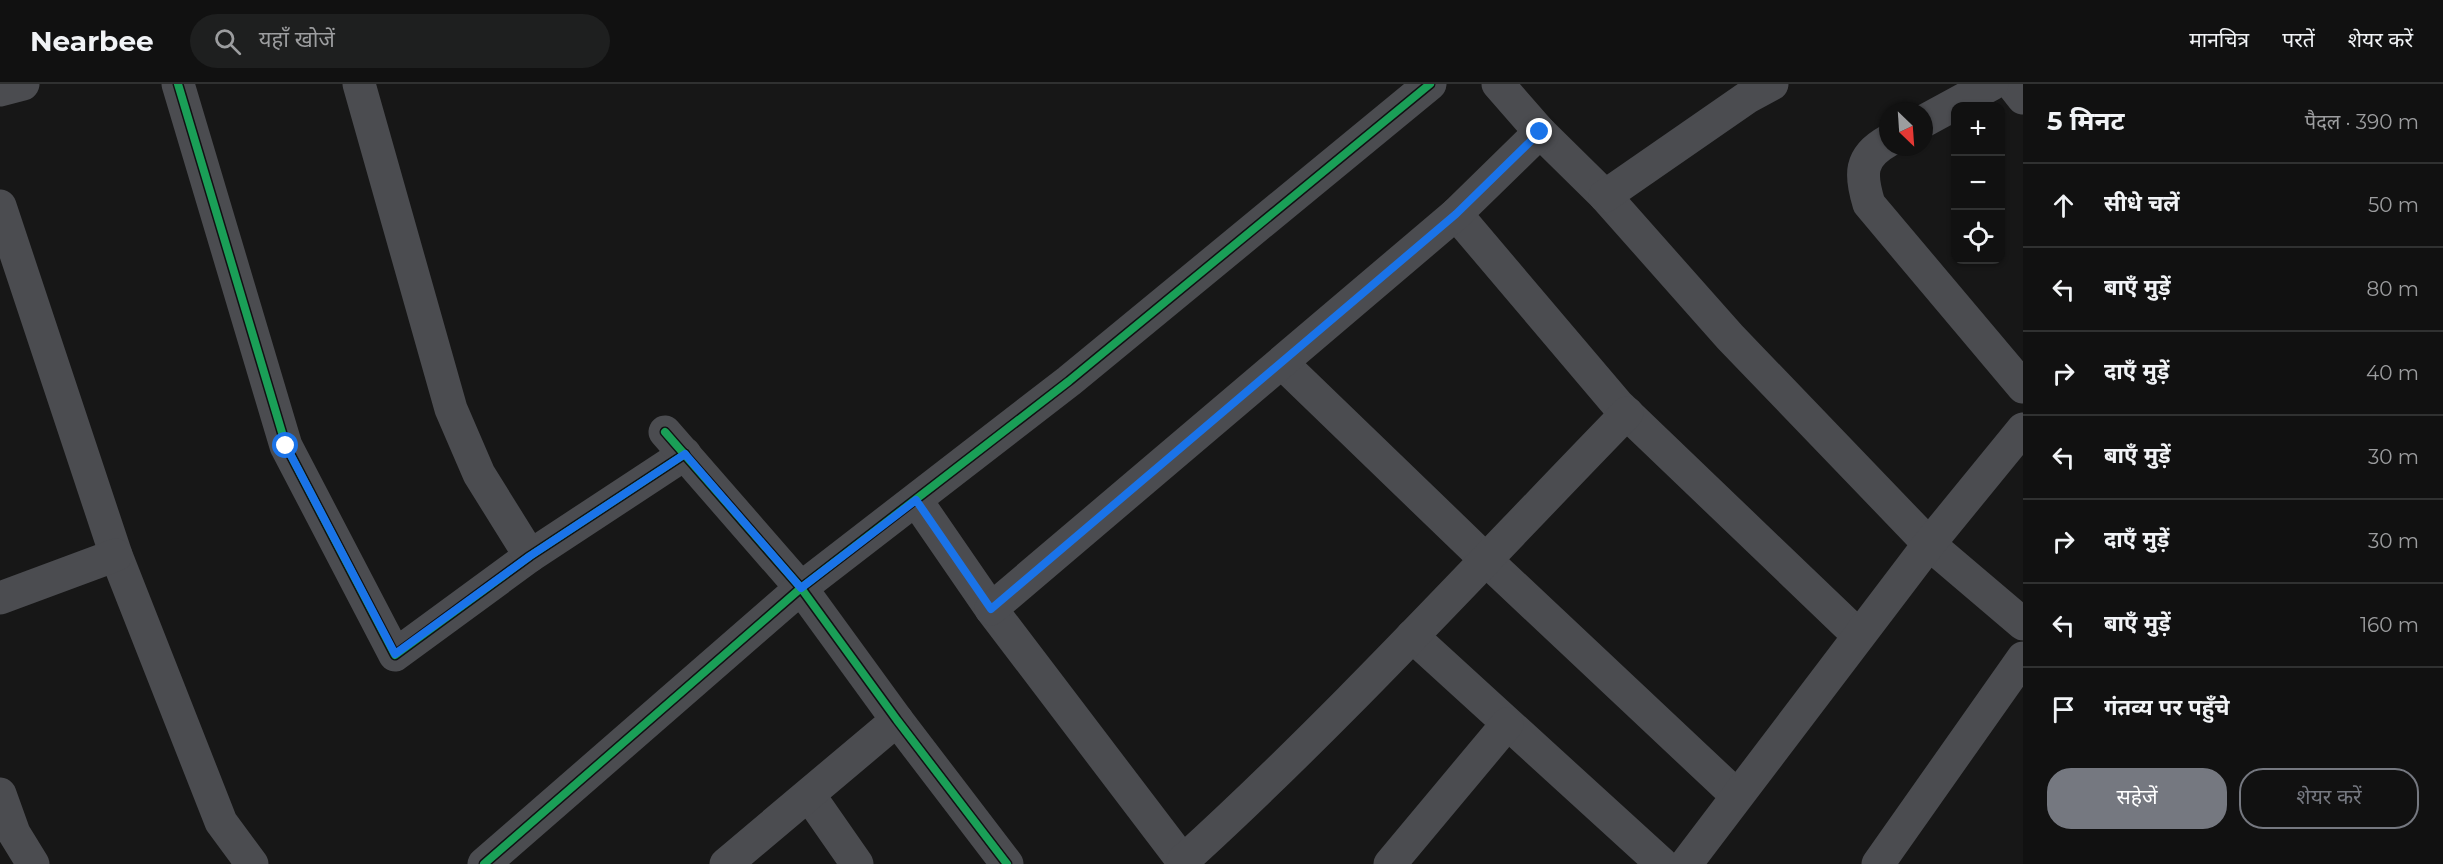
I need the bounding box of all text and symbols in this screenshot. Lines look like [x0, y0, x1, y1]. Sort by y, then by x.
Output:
search box [190, 14, 610, 68]
text: Nearbee [30, 24, 154, 58]
icon: search [211, 25, 244, 58]
text: यहाँ खोजें [259, 26, 335, 53]
text: मानचित्र [2189, 27, 2249, 52]
text: परतें [2282, 27, 2315, 52]
text: शेयर करें [2348, 27, 2413, 52]
north arrow [1879, 102, 1933, 156]
map controls [1951, 102, 2005, 264]
button: + [1951, 102, 2005, 156]
text: 5 मिनट [2047, 105, 2124, 137]
text: पैदल · 390 m [2305, 110, 2419, 134]
route end [1526, 118, 1552, 144]
button: − [1951, 156, 2005, 210]
icon: ahead [2047, 189, 2080, 222]
text: सीधे चलें [2104, 190, 2180, 217]
text: 50 m [2368, 193, 2419, 217]
button: locate [1951, 210, 2005, 264]
icon: left [2047, 273, 2080, 306]
text: बाएँ मुड़ें [2104, 274, 2171, 301]
text: 80 m [2367, 277, 2419, 301]
icon: right [2047, 357, 2080, 390]
text: दाएँ मुड़ें [2104, 358, 2169, 385]
text: 40 m [2366, 361, 2419, 385]
route start [272, 432, 298, 458]
icon: left [2047, 441, 2080, 474]
text: बाएँ मुड़ें [2104, 442, 2171, 469]
text: 30 m [2368, 445, 2419, 469]
icon: right [2047, 525, 2080, 558]
text: दाएँ मुड़ें [2104, 526, 2169, 553]
text: 30 m [2368, 529, 2419, 553]
icon: left [2047, 609, 2080, 642]
text: बाएँ मुड़ें [2104, 610, 2171, 637]
text: 160 m [2360, 613, 2419, 637]
icon: arrive [2047, 693, 2080, 726]
text: गंतव्य पर पहुँचे [2104, 694, 2230, 721]
button: सहेजें [2047, 768, 2227, 829]
button: शेयर करें [2239, 768, 2419, 829]

